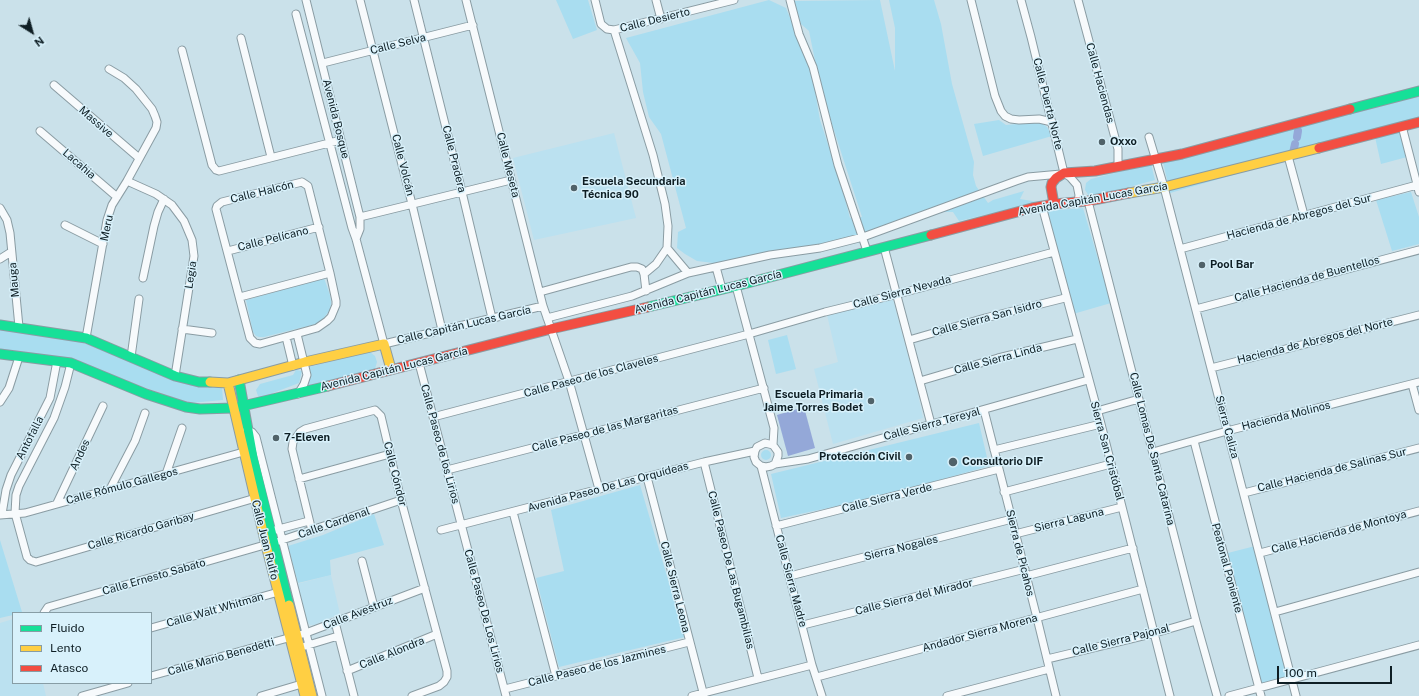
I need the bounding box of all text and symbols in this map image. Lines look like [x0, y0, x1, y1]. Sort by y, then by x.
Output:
street label: Calle Desierto [619, 5, 691, 35]
north arrow [12, 12, 52, 52]
street label: Calle Selva [369, 31, 427, 57]
text: N [32, 34, 46, 49]
street label: Calle Haciendas [1083, 41, 1117, 125]
street label: Calle Puerta Norte [1030, 57, 1066, 151]
street label: Avenida Bosque [320, 78, 352, 160]
street label: Massive [76, 103, 116, 141]
street label: Calle Pradera [439, 124, 469, 194]
street label: Calle Meseta [494, 131, 522, 199]
street label: Calle Volcán [389, 133, 417, 197]
place label: Oxxo [1110, 135, 1137, 149]
marker: Oxxo [1097, 137, 1107, 147]
street label: Lacahia [60, 146, 98, 182]
place label: Escuela Secundaria Técnica 90 [582, 175, 685, 201]
street label: Calle Halcón [229, 178, 295, 206]
street label: Avenida Capitán Lucas García [1017, 179, 1169, 219]
marker: Escuela Secundaria Técnica 90 [569, 183, 579, 193]
street label: Hacienda de Abregos del Sur [1225, 191, 1373, 243]
street label: Meru [98, 214, 116, 242]
street label: Calle Pelícano [236, 224, 310, 254]
street label: Calle Hacienda de Buentellos [1233, 253, 1381, 305]
place label: Pool Bar [1210, 258, 1254, 272]
street label: Legia [182, 260, 200, 290]
marker: Pool Bar [1197, 260, 1207, 270]
street label: Mauga [6, 262, 22, 298]
street label: Avenida Capitán Lucas García [633, 267, 783, 317]
street label: Calle Sierra Nevada [852, 273, 952, 311]
street label: Calle Sierra San Isidro [931, 297, 1043, 339]
street label: Calle Capitán Lucas García [396, 303, 532, 347]
street label: Hacienda de Abregos del Norte [1236, 315, 1394, 367]
street label: Calle Sierra Linda [953, 341, 1043, 377]
street label: Avenida Capitán Lucas García [319, 344, 469, 394]
street label: Calle Paseo de los Claveles [522, 352, 660, 400]
street label: Calle Lomas De Santa Catarina [1127, 371, 1177, 527]
street label: Calle Paseo de los Lirios [418, 383, 462, 505]
place label: Escuela Primaria Jaime Torres Bodet [763, 388, 863, 414]
street label: Sierra Caliza [1212, 394, 1242, 460]
marker: Escuela Primaria Jaime Torres Bodet [866, 396, 876, 406]
street label: Hacienda Molinos [1240, 399, 1332, 433]
street label: Sierra San Cristóbal [1087, 400, 1127, 502]
street label: Calle Paseo de las Margaritas [530, 403, 680, 455]
street label: Calle Sierra Tereyal [882, 405, 982, 443]
street label: Antofalla [13, 414, 47, 462]
place label: 7-Eleven [284, 431, 330, 445]
marker: 7-Eleven [271, 433, 281, 443]
street label: Andes [67, 437, 93, 473]
street label: Calle Cóndor [381, 440, 409, 508]
street label: Calle Hacienda de Salinas Sur [1256, 445, 1408, 495]
place label: Protección Civil [819, 450, 901, 464]
marker: Protección Civil [904, 452, 914, 462]
place label: Consultorio DIF [962, 455, 1043, 469]
marker: Consultorio DIF [947, 456, 959, 468]
street label: Avenida Paseo De Las Orquídeas [526, 459, 690, 515]
street label: Calle Rómulo Gallegos [65, 465, 179, 507]
street label: Calle Sierra Verde [841, 480, 933, 516]
street label: Calle Paseo De Las Bugambilias [705, 490, 757, 650]
street label: Calle Juan Rulfo [249, 499, 281, 581]
street label: Calle Cardenal [296, 505, 372, 541]
street label: Sierra Laguna [1033, 505, 1105, 535]
street label: Sierra de Picahos [1003, 508, 1037, 598]
street label: Calle Hacienda de Montoya [1270, 508, 1408, 556]
street label: Calle Ricardo Garibay [86, 509, 196, 553]
street label: Peatonal Poniente [1209, 522, 1245, 614]
street label: Sierra Nogales [863, 532, 939, 564]
street label: Calle Sierra Madre [772, 533, 810, 629]
street label: Calle Sierra Leona [657, 540, 693, 634]
street label: Calle Paseo De Los Lirios [461, 548, 507, 674]
street label: Calle Ernesto Sabato [101, 556, 207, 598]
street label: Calle Sierra del Mirador [854, 576, 974, 618]
street label: Calle Walt Whitman [165, 590, 265, 630]
street label: Calle Avestruz [321, 594, 395, 632]
street label: Andador Sierra Morena [921, 611, 1039, 655]
legend [12, 612, 152, 684]
text: Fluido [50, 621, 85, 635]
street label: Calle Sierra Pajonal [1071, 621, 1171, 659]
street label: Calle Alondra [358, 634, 426, 672]
street label: Calle Mario Benedetti [166, 636, 276, 678]
text: Lento [50, 641, 81, 655]
street label: Calle Paseo de los Jazmines [527, 643, 667, 689]
scale bar [1279, 658, 1394, 684]
text: Atasco [50, 661, 88, 675]
text: 100 m [1284, 666, 1317, 680]

